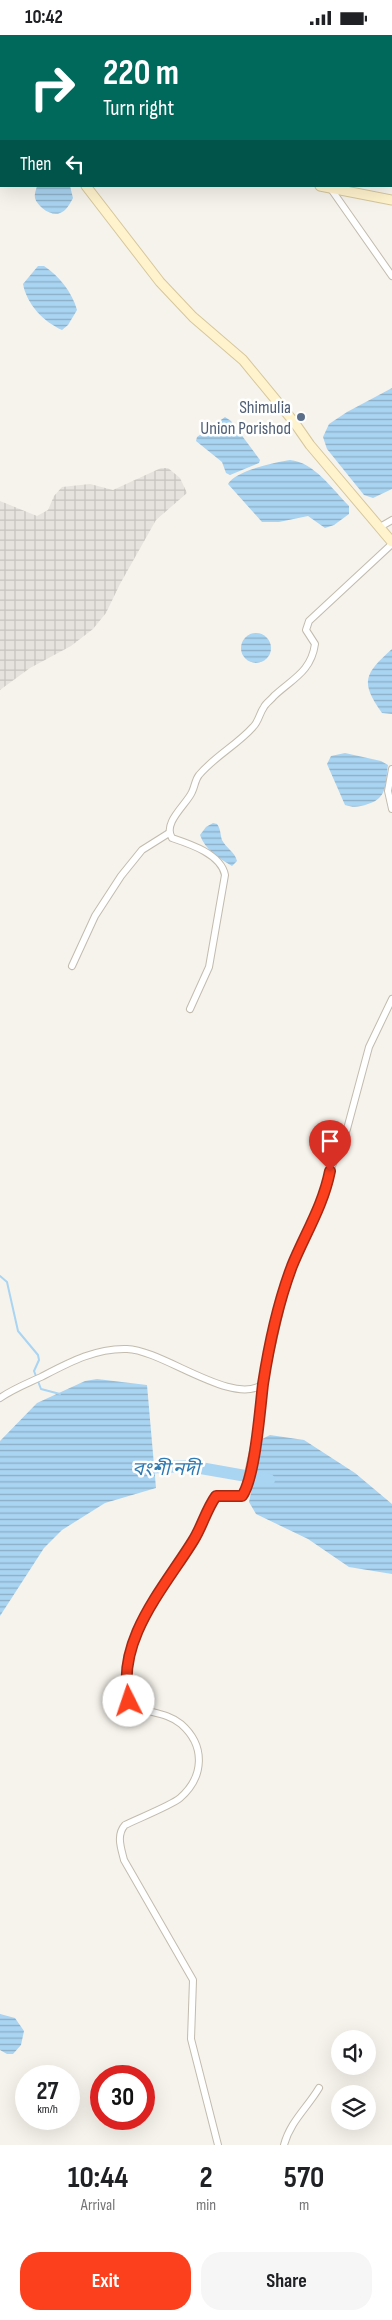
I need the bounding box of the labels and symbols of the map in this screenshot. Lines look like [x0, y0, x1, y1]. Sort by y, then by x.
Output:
place label: Shimulia Union Porishod [200, 397, 291, 439]
marker: Shimulia Union Porishod [295, 411, 307, 423]
pin [309, 1120, 351, 1171]
water label: বংশী নদী [132, 1457, 204, 1481]
position arrow [102, 1674, 154, 1726]
speed limit sign: 30 [90, 2065, 155, 2130]

